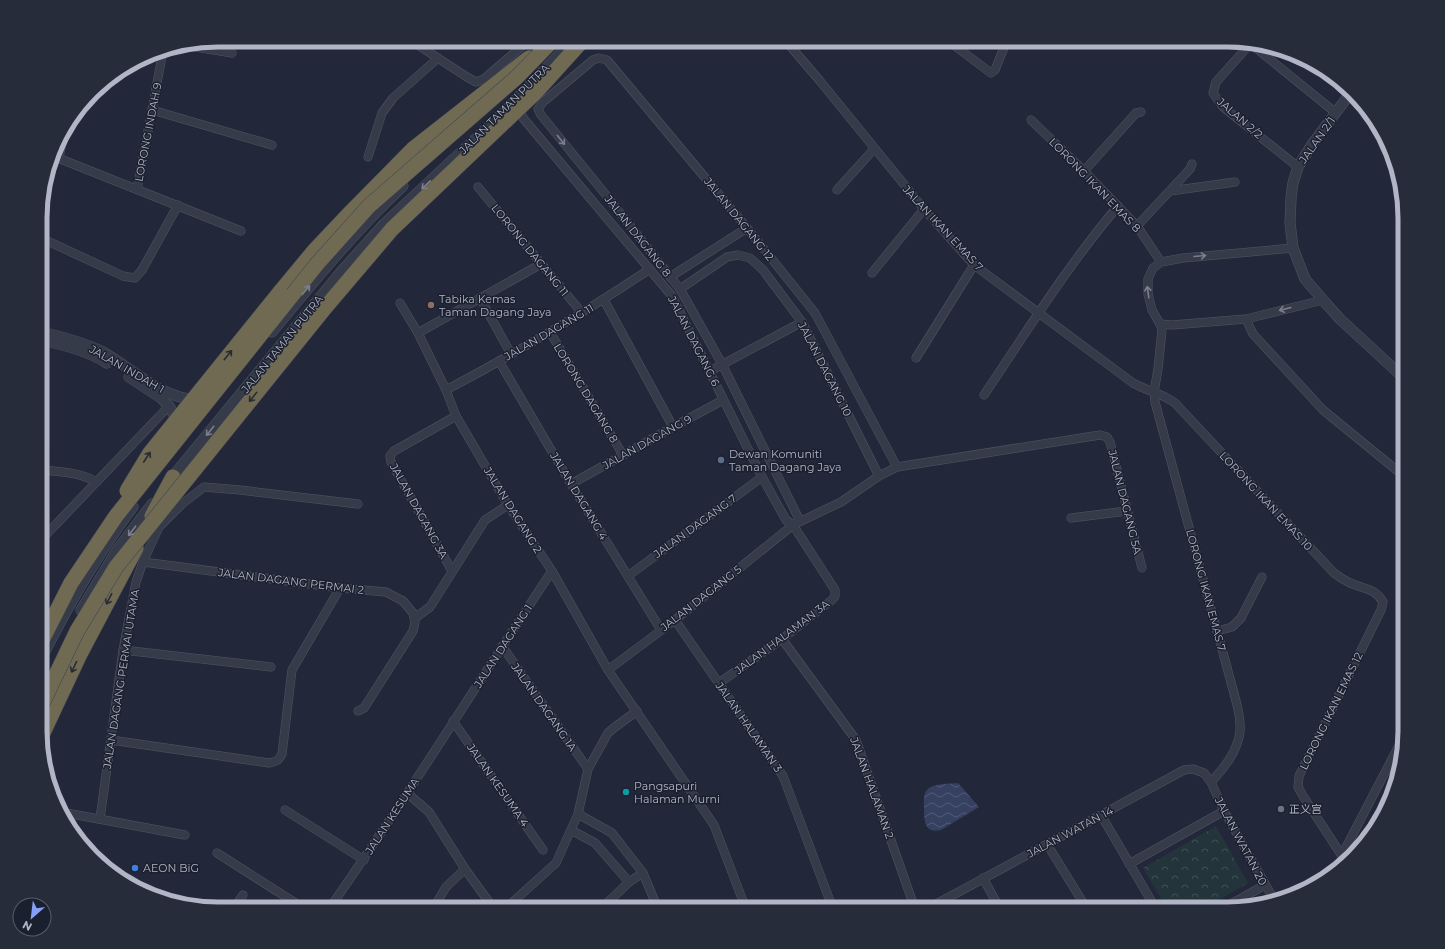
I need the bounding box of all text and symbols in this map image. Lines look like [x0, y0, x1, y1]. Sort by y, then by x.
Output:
street label: JALAN TAMAN PUTRA [455, 61, 552, 158]
street label: LORONG INDAH 9 [132, 81, 165, 183]
street label: JALAN 2/2 [1214, 94, 1266, 142]
street label: JALAN 2/1 [1295, 114, 1338, 167]
one-way arrow [557, 134, 566, 145]
street label: LORONG IKAN EMAS 8 [1046, 135, 1144, 235]
street label: JALAN DAGANG 12 [700, 174, 777, 263]
one-way arrow [421, 180, 431, 190]
street label: JALAN IKAN EMAS 7 [899, 182, 986, 274]
street label: JALAN DAGANG 8 [601, 192, 674, 280]
street label: LORONG DAGANG 11 [489, 201, 571, 299]
one-way arrow [1193, 253, 1206, 260]
one-way arrow [302, 285, 311, 296]
one-way arrow [1144, 286, 1152, 299]
street label: JALAN TAMAN PUTRA [238, 292, 326, 397]
place label: Tabika Kemas Taman Dagang Jaya [439, 292, 551, 319]
street label: JALAN DAGANG 6 [665, 293, 723, 389]
marker: Tabika Kemas Taman Dagang Jaya [426, 300, 436, 310]
street label: JALAN DAGANG 11 [501, 301, 596, 364]
one-way arrow [1279, 306, 1292, 314]
street label: JALAN DAGANG 10 [795, 319, 855, 419]
street label: JALAN INDAH 1 [86, 341, 167, 396]
street label: LORONG DAGANG 8 [551, 341, 621, 445]
one-way arrow [224, 350, 233, 361]
one-way arrow [248, 391, 257, 402]
street label: JALAN DAGANG 9 [599, 412, 694, 473]
one-way arrow [206, 426, 215, 437]
place label: Dewan Komuniti Taman Dagang Jaya [729, 447, 841, 474]
street label: JALAN DAGANG 5A [1105, 447, 1145, 556]
street label: JALAN DAGANG 4 [547, 449, 611, 543]
street label: LORONG IKAN EMAS 10 [1216, 449, 1316, 553]
one-way arrow [143, 452, 151, 463]
marker: Dewan Komuniti Taman Dagang Jaya [716, 455, 726, 465]
street label: JALAN DAGANG 3A [386, 460, 451, 561]
street label: JALAN DAGANG 2 [480, 463, 545, 556]
street label: JALAN DAGANG 7 [650, 491, 739, 561]
one-way arrow [128, 525, 136, 536]
street label: LORONG IKAN EMAS 7 [1183, 528, 1229, 652]
street label: JALAN DAGANG 5 [657, 562, 744, 635]
street label: JALAN DAGANG PERMAI 2 [216, 565, 365, 597]
street label: JALAN DAGANG PERMAI UTAMA [100, 588, 142, 771]
one-way arrow [105, 593, 113, 605]
street label: JALAN HALAMAN 3A [731, 597, 832, 678]
street label: JALAN DAGANG 1 [470, 602, 535, 691]
street label: LORONG IKAN EMAS 12 [1296, 650, 1366, 772]
street label: JALAN DAGANG 1A [508, 659, 580, 754]
one-way arrow [70, 661, 77, 673]
street label: JALAN HALAMAN 3 [712, 678, 785, 775]
street label: JALAN HALAMAN 2 [847, 734, 897, 841]
street label: JALAN KESUMA 4 [463, 740, 532, 830]
street label: JALAN KESUMA [361, 775, 422, 858]
place label: Pangsapuri Halaman Murni [634, 779, 720, 806]
marker: Pangsapuri Halaman Murni [621, 787, 631, 797]
street label: JALAN WATAN 20 [1211, 794, 1270, 888]
place label: 正义宫 [1289, 802, 1322, 816]
street label: JALAN WATAN 14 [1024, 803, 1116, 861]
marker: 正义宫 [1276, 804, 1286, 814]
place label: AEON BiG [143, 861, 199, 875]
marker: AEON BiG [130, 863, 140, 873]
north arrow [12, 897, 52, 937]
text: N [20, 918, 35, 934]

